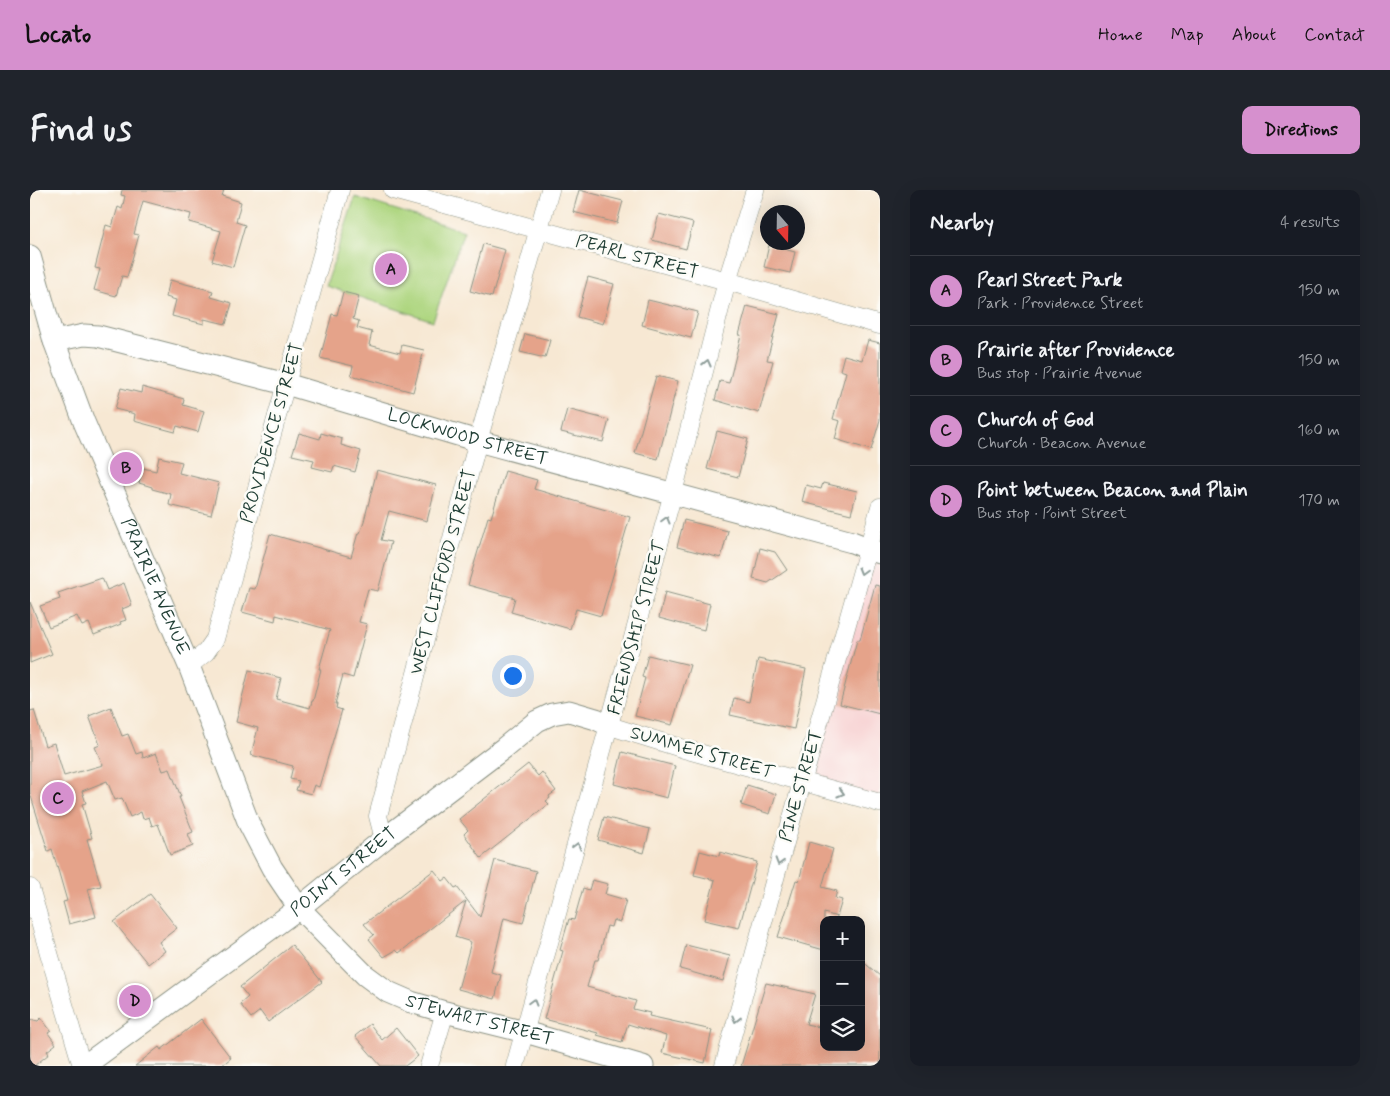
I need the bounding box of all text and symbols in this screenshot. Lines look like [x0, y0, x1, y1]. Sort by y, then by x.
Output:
text: Locato [25, 20, 91, 51]
text: Home [1098, 23, 1143, 47]
text: Map [1171, 23, 1204, 47]
text: About [1232, 23, 1276, 47]
text: Contact [1304, 23, 1365, 47]
button: Directions [1242, 106, 1360, 154]
text: Find us [30, 107, 132, 153]
north arrow [760, 205, 805, 250]
text: Nearby [930, 209, 994, 237]
text: 4 results [1280, 212, 1340, 233]
street label: PEARL STREET [573, 229, 701, 285]
pin: A [375, 250, 407, 288]
text: Pearl Street Park [977, 268, 1122, 293]
text: A [941, 280, 951, 301]
text: 150 m [1298, 280, 1340, 301]
text: Park · Providence Street [977, 293, 1143, 314]
text: Prairie after Providence [977, 338, 1174, 363]
street label: PROVIDENCE STREET [235, 340, 309, 526]
text: B [941, 350, 951, 371]
text: 150 m [1298, 350, 1340, 371]
one-way arrow [701, 359, 711, 367]
text: Bus stop · Prairie Avenue [977, 363, 1142, 384]
street label: LOCKWOOD STREET [385, 403, 551, 471]
text: Church of God [977, 408, 1094, 433]
text: C [940, 420, 952, 441]
text: 160 m [1297, 420, 1340, 441]
text: Church · Beacon Avenue [977, 433, 1146, 454]
pin: B [110, 449, 142, 487]
street label: WEST CLIFFORD STREET [404, 467, 482, 677]
text: Point between Beacon and Plain [977, 478, 1248, 503]
text: D [940, 490, 952, 511]
text: 170 m [1298, 490, 1340, 511]
text: Bus stop · Point Street [977, 503, 1127, 524]
street label: PRAIRIE AVENUE [115, 515, 195, 659]
one-way arrow [660, 516, 671, 525]
street label: FRIENDSHIP STREET [602, 538, 672, 718]
one-way arrow [857, 566, 868, 575]
your location [500, 663, 526, 689]
street label: SUMMER STREET [627, 721, 777, 785]
street label: PINE STREET [774, 727, 828, 845]
pin: C [42, 779, 74, 817]
one-way arrow [837, 787, 845, 797]
street label: POINT STREET [285, 822, 402, 922]
one-way arrow [571, 842, 581, 850]
one-way arrow [775, 858, 785, 866]
map controls [820, 916, 865, 1051]
button: + [820, 916, 865, 961]
button: − [820, 961, 865, 1006]
pin: D [119, 982, 151, 1020]
street label: STEWART STREET [402, 989, 557, 1052]
one-way arrow [527, 998, 538, 1007]
button: layers [820, 1006, 865, 1051]
one-way arrow [731, 1014, 742, 1023]

